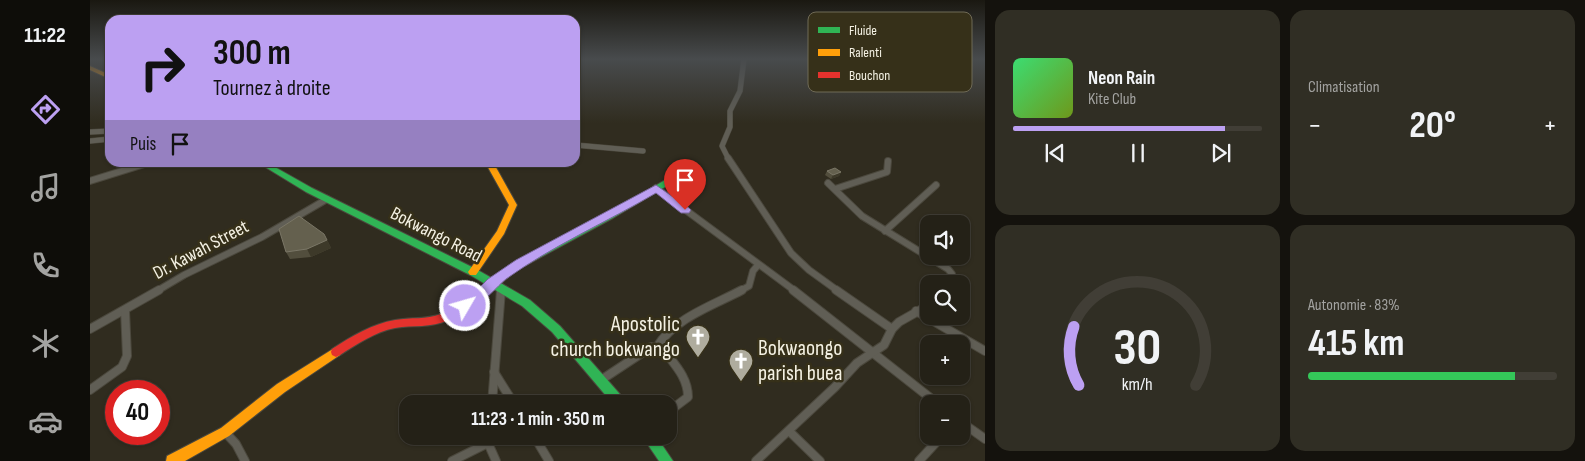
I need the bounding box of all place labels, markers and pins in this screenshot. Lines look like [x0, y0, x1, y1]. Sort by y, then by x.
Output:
pin [664, 159, 706, 210]
place label: Apostolic church bokwango [550, 311, 680, 363]
church icon: Apostolic church bokwango [685, 324, 711, 358]
place label: Bokwaongo parish buea [758, 335, 842, 387]
church icon: Bokwaongo parish buea [728, 348, 754, 382]

